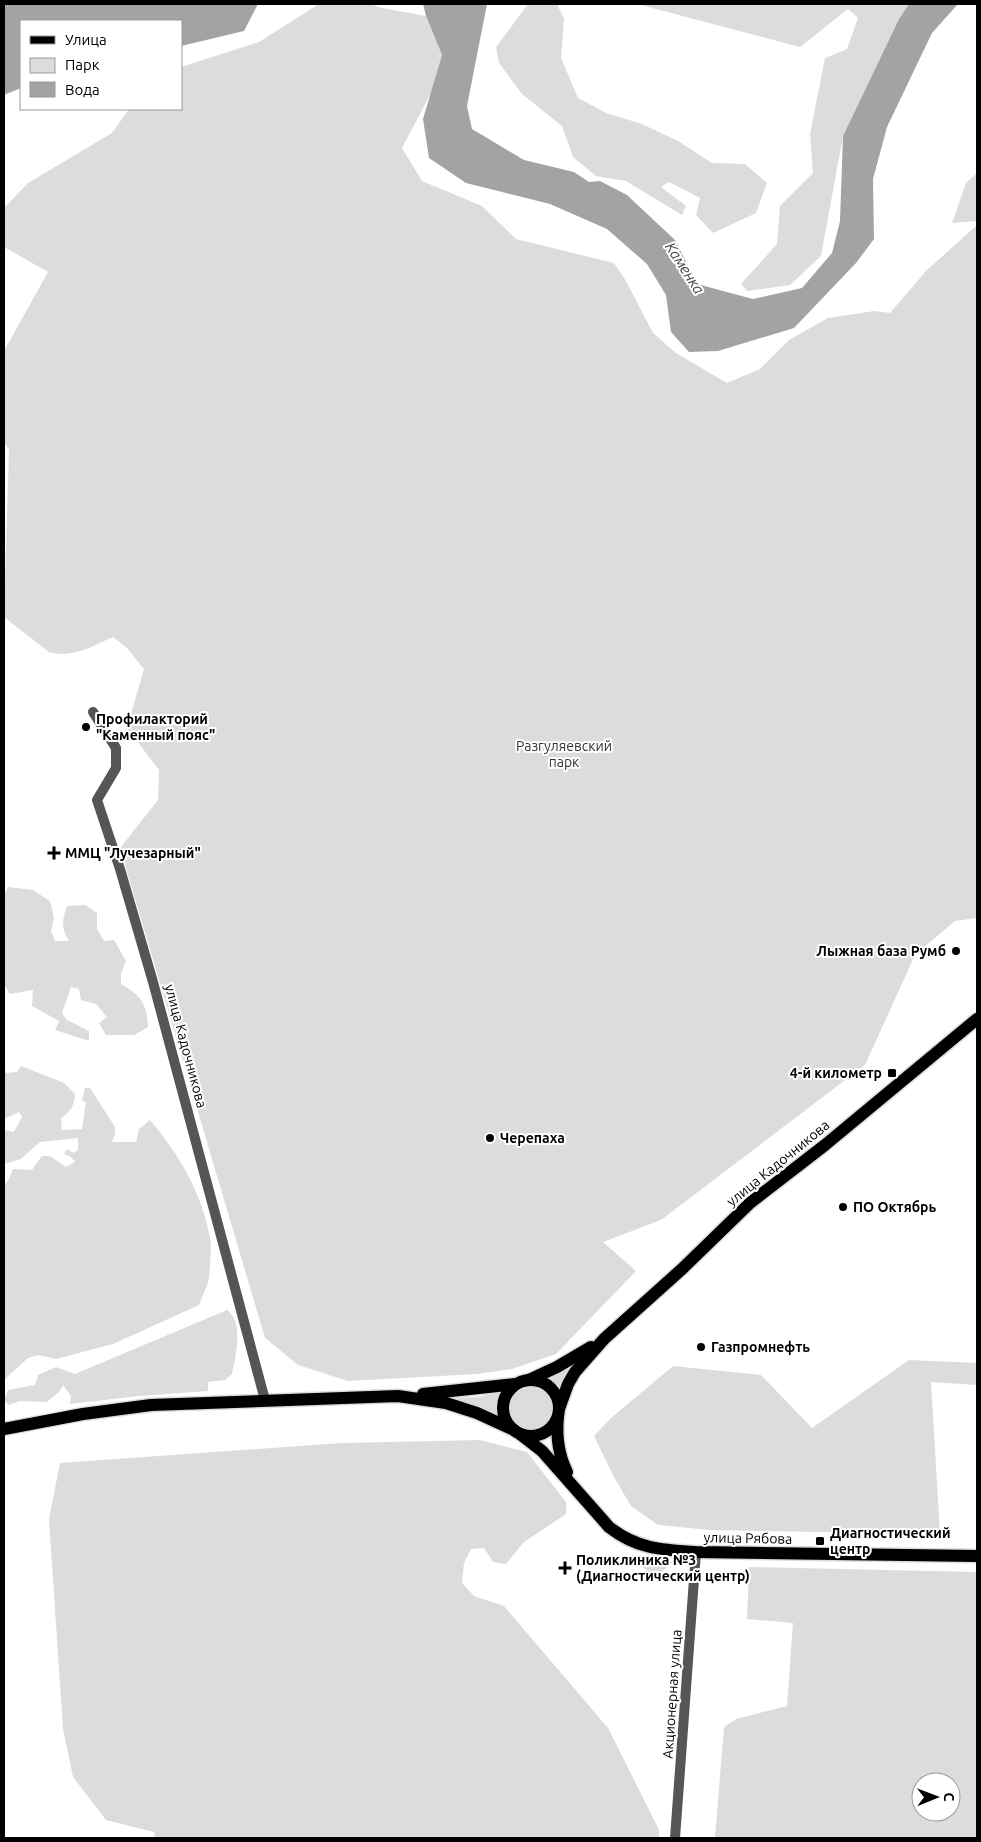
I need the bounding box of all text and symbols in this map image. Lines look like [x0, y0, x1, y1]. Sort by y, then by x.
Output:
legend [20, 20, 182, 110]
text: Улица [65, 31, 107, 48]
text: Парк [65, 56, 100, 73]
text: Вода [65, 81, 100, 98]
water label: Каменка [662, 239, 708, 297]
place label: Профилакторий "Каменный пояс" [96, 711, 215, 743]
marker: Профилакторий "Каменный пояс" [80, 721, 92, 733]
park label: Разгуляевский парк [516, 738, 612, 770]
place label: ММЦ "Лучезарный" [65, 845, 201, 861]
marker: ММЦ "Лучезарный" [47, 846, 61, 860]
place label: Лыжная база Румб [816, 943, 946, 959]
marker: Лыжная база Румб [950, 945, 962, 957]
street label: улица Кадочникова [162, 982, 210, 1110]
place label: 4-й километр [790, 1065, 882, 1081]
marker: 4-й километр [886, 1067, 898, 1079]
street label: улица Кадочникова [723, 1117, 833, 1209]
place label: Черепаха [500, 1130, 565, 1146]
marker: Черепаха [484, 1132, 496, 1144]
place label: ПО Октябрь [853, 1199, 936, 1215]
marker: ПО Октябрь [837, 1201, 849, 1213]
place label: Газпромнефть [711, 1339, 810, 1355]
marker: Газпромнефть [695, 1341, 707, 1353]
place label: Диагностический центр [830, 1525, 951, 1557]
street label: улица Рябова [703, 1529, 793, 1547]
marker: Диагностический центр [814, 1535, 826, 1547]
place label: Поликлиника №3 (Диагностический центр) [576, 1552, 750, 1584]
marker: Поликлиника №3 (Диагностический центр) [558, 1561, 572, 1575]
street label: Акционерная улица [660, 1629, 684, 1759]
north arrow [911, 1772, 961, 1822]
text: С [941, 1792, 957, 1801]

